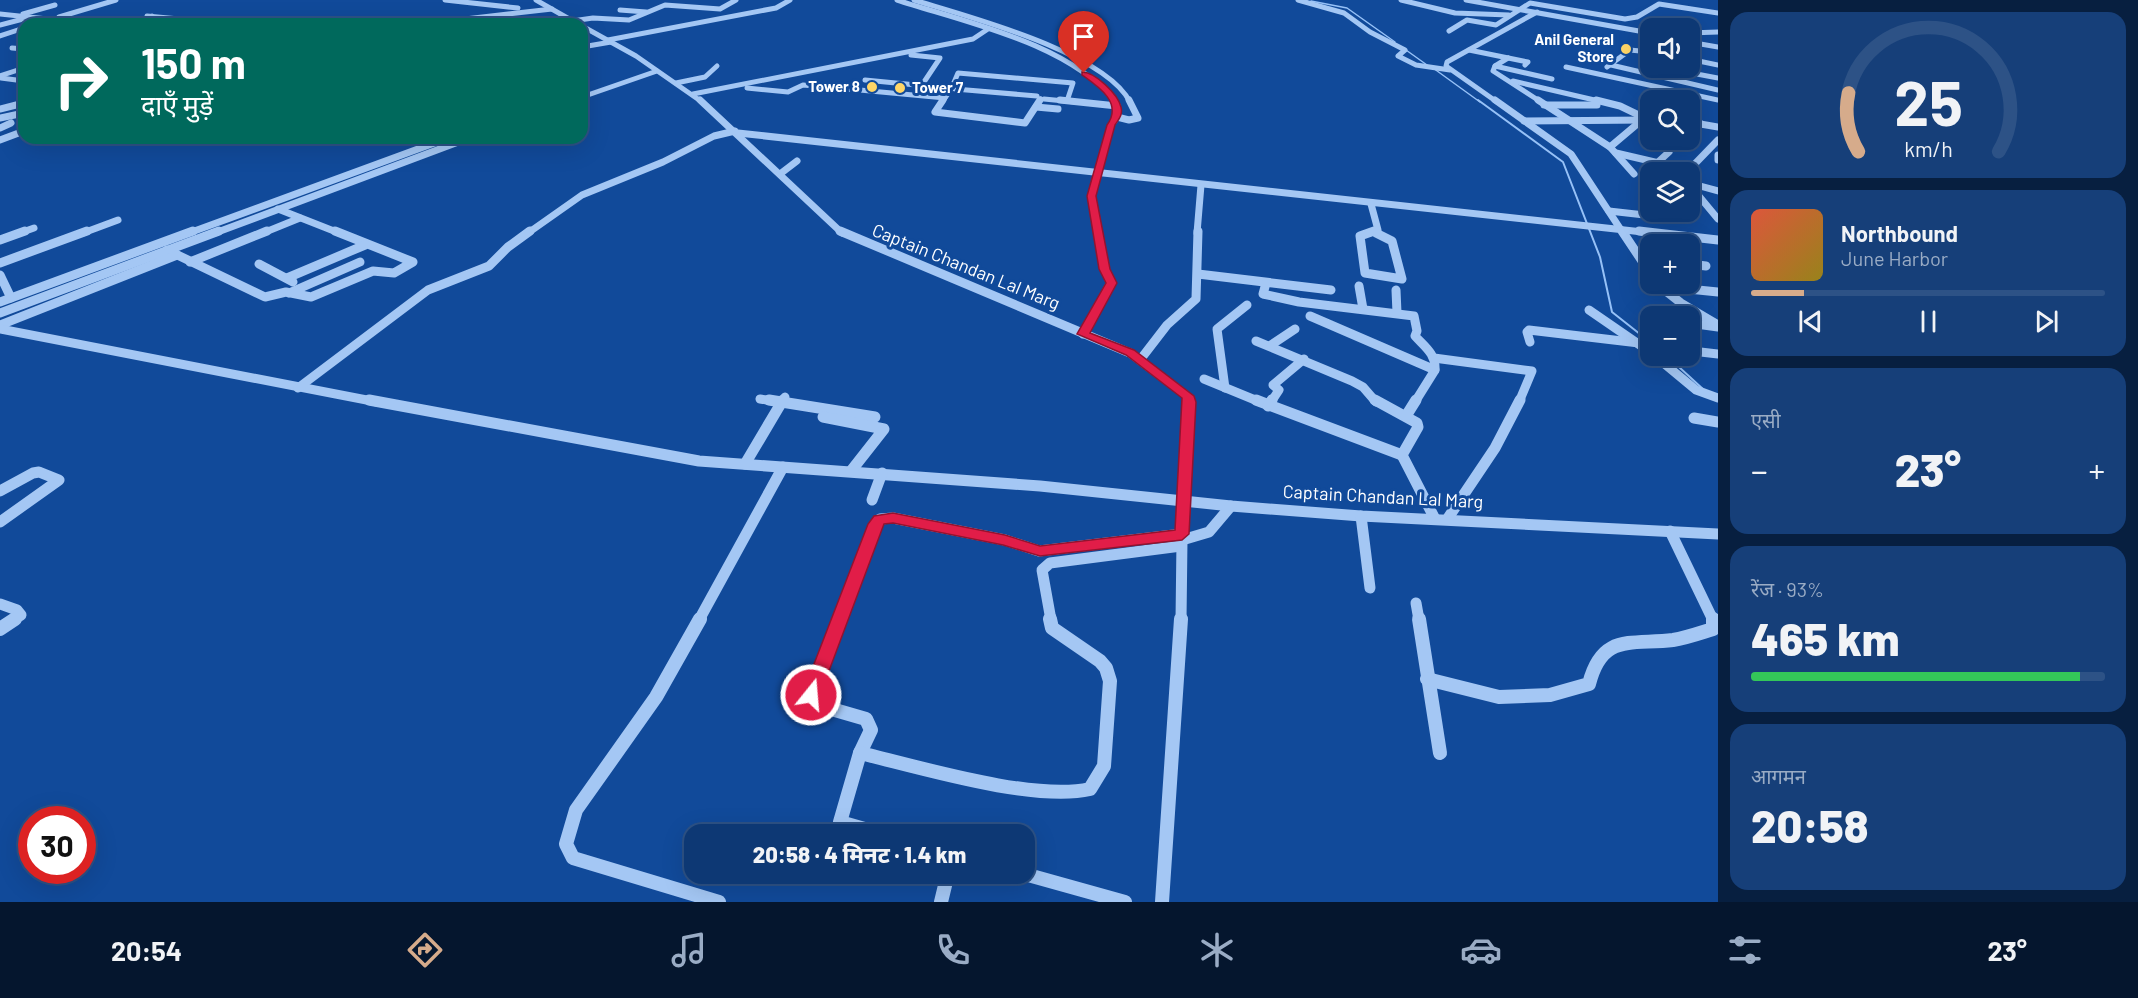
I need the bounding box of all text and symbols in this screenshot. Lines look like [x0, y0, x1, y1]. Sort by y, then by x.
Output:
pin [1058, 11, 1109, 73]
map controls [1640, 18, 1700, 366]
button: sound [1640, 18, 1700, 78]
icon: arrive [1067, 20, 1100, 53]
place label: Anil General Store [1534, 30, 1614, 65]
text: 150 m [141, 37, 246, 87]
icon: right [42, 42, 120, 120]
marker: Anil General Store [1619, 42, 1633, 56]
text: 25 [1894, 64, 1962, 138]
place label: Tower 8 [808, 77, 860, 95]
place label: Tower 7 [912, 78, 964, 96]
marker: Tower 8 [865, 80, 879, 94]
marker: Tower 7 [893, 81, 907, 95]
text: दाएँ मुड़ें [141, 88, 213, 120]
button: search [1640, 90, 1700, 150]
text: km/h [1904, 136, 1952, 161]
button: layers [1640, 162, 1700, 222]
street label: Captain Chandan Lal Marg [869, 218, 1063, 314]
text: Northbound [1841, 220, 1958, 246]
button: + [1640, 234, 1700, 294]
text: June Harbor [1841, 246, 1948, 270]
icon: previous [1794, 305, 1827, 338]
icon: pause [1912, 305, 1945, 338]
icon: next [2030, 305, 2063, 338]
button: − [1640, 306, 1700, 366]
text: एसी [1751, 408, 1781, 432]
text: 23° [1895, 442, 1961, 496]
text: − [1751, 450, 1768, 490]
text: + [2088, 450, 2105, 490]
street label: Captain Chandan Lal Marg [1282, 480, 1484, 512]
text: रेंज · 93% [1751, 577, 1824, 601]
text: 465 km [1751, 611, 1900, 665]
position arrow [779, 663, 843, 727]
text: आगमन [1751, 764, 1806, 788]
text: 20:58 [1751, 798, 1868, 852]
speed limit sign: 30 [18, 806, 96, 884]
text: 20:58 · 4 मिनट · 1.4 km [753, 841, 966, 867]
icon: directions [404, 929, 446, 971]
icon: music [668, 929, 710, 971]
icon: phone [932, 929, 974, 971]
icon: climate [1196, 929, 1238, 971]
icon: car [1460, 929, 1502, 971]
icon: filters [1724, 929, 1766, 971]
text: 20:54 [111, 934, 182, 966]
text: 23° [1988, 934, 2027, 966]

